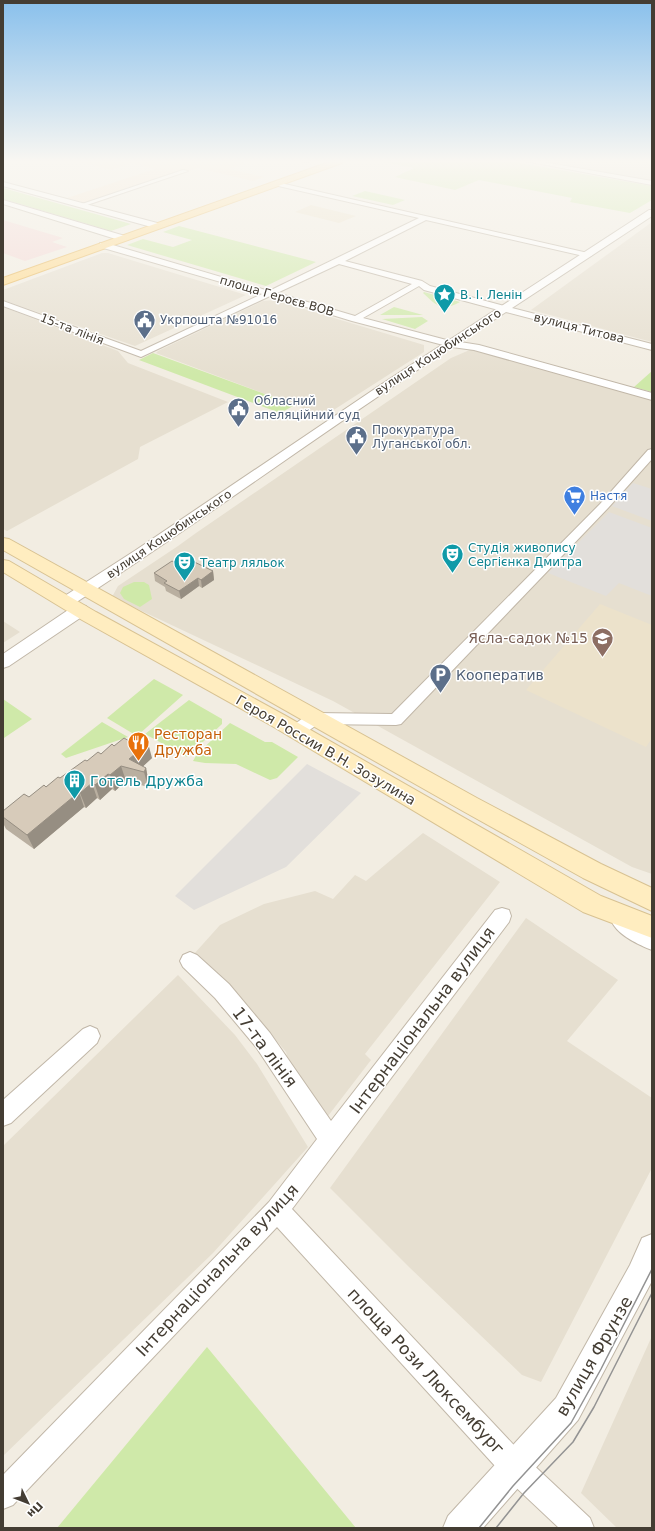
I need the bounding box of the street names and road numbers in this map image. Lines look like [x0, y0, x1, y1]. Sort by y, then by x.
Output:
street label: площа Героєв ВОВ [218, 273, 336, 319]
street label: вулиця Коцюбинського [372, 306, 504, 398]
street label: 15-та лінія [38, 310, 106, 348]
street label: вулиця Титова [532, 310, 626, 346]
street label: вулиця Коцюбинського [104, 487, 234, 581]
street label: Героя России В.Н. Зозулина [233, 692, 419, 808]
street label: Інтернаціональна вулиця [345, 923, 499, 1117]
street label: 17-та лінія [228, 1003, 302, 1091]
street label: Інтернаціональна вулиця [132, 1180, 302, 1360]
street label: площа Рози Люксембург [343, 1284, 509, 1459]
street label: вулиця Фрунзе [552, 1292, 636, 1420]

